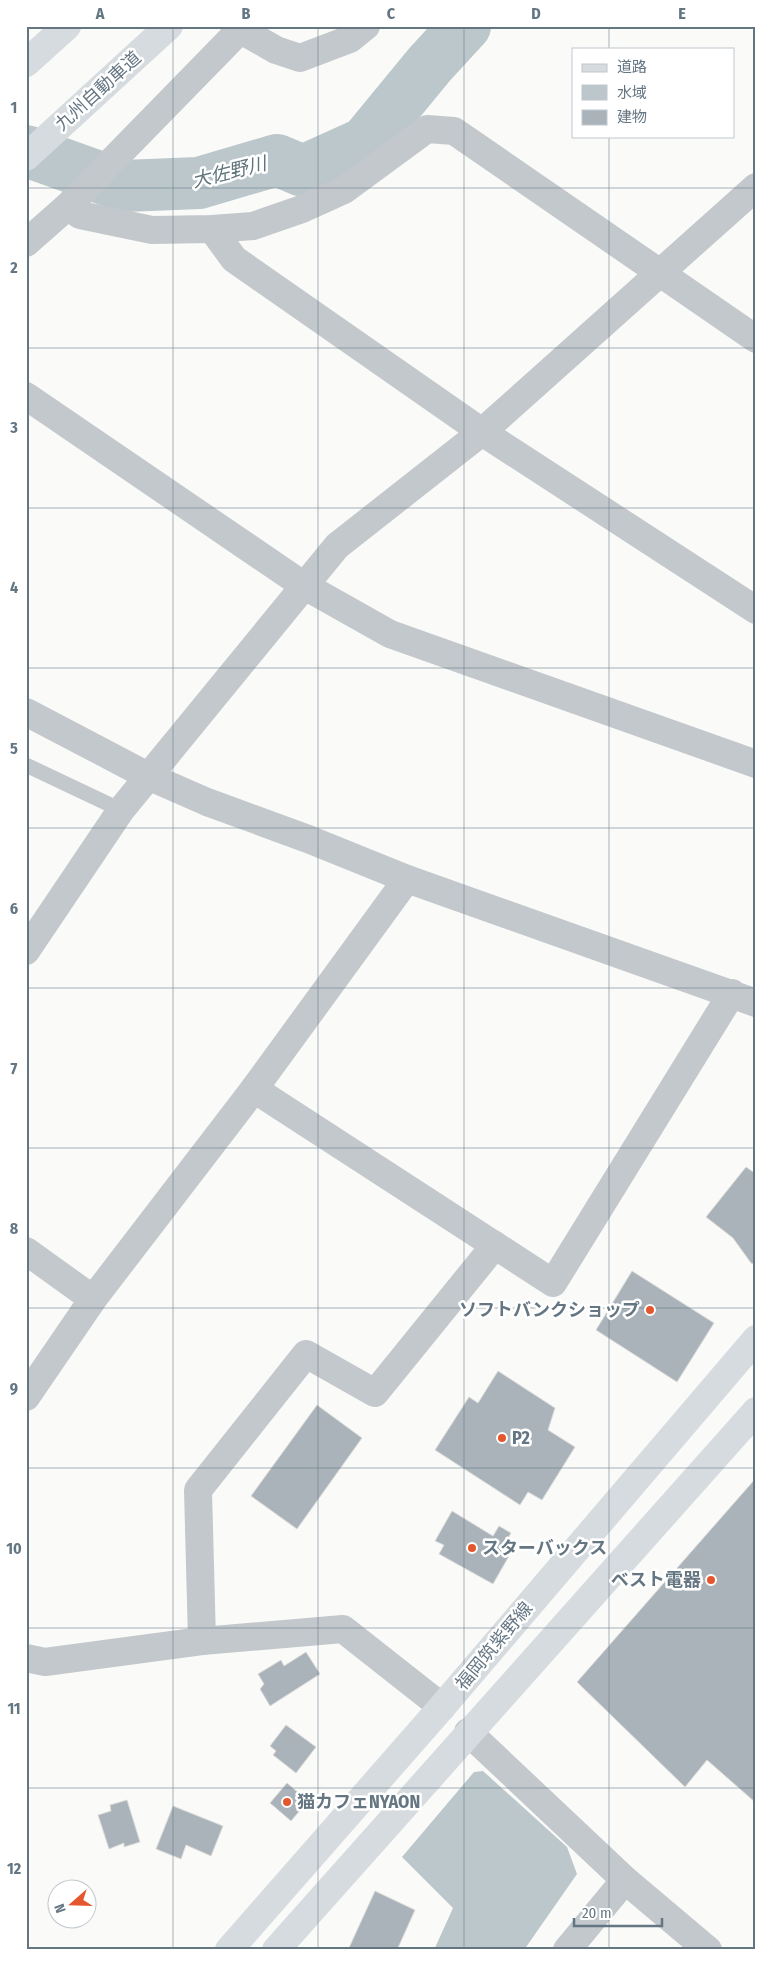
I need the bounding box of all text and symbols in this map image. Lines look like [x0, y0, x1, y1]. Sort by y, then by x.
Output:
text: A [95, 4, 105, 23]
text: B [242, 4, 251, 23]
text: C [387, 4, 396, 23]
text: D [531, 4, 541, 23]
text: E [678, 4, 686, 23]
street label: 九州自動車道 [51, 47, 145, 135]
legend [572, 48, 734, 138]
text: 道路 [617, 58, 647, 76]
text: 水域 [617, 84, 647, 102]
text: 1 [11, 98, 17, 117]
text: 建物 [617, 108, 647, 126]
water label: 大佐野川 [189, 151, 271, 192]
text: 2 [9, 258, 18, 277]
text: 3 [9, 418, 18, 437]
text: 4 [10, 578, 18, 597]
text: 5 [10, 739, 18, 758]
text: 6 [10, 899, 18, 918]
text: 7 [11, 1059, 18, 1078]
text: 8 [10, 1219, 19, 1238]
place label: ソフトバンクショップ [459, 1299, 640, 1321]
marker: ソフトバンクショップ [644, 1304, 656, 1316]
text: 9 [10, 1379, 18, 1398]
place label: P2 [512, 1427, 530, 1449]
marker: P2 [496, 1432, 508, 1444]
place label: スターバックス [482, 1537, 607, 1559]
text: 10 [6, 1539, 22, 1558]
marker: スターバックス [466, 1542, 478, 1554]
place label: ベスト電器 [611, 1569, 701, 1591]
marker: ベスト電器 [705, 1574, 717, 1586]
street label: 福岡筑紫野線 [451, 1598, 537, 1694]
text: 11 [7, 1699, 21, 1718]
place label: 猫カフェNYAON [297, 1791, 420, 1813]
marker: 猫カフェNYAON [281, 1796, 293, 1808]
text: 12 [7, 1859, 22, 1878]
north arrow [48, 1878, 98, 1928]
scale bar [574, 1896, 662, 1928]
text: N [51, 1901, 70, 1915]
text: 20 m [582, 1904, 612, 1922]

